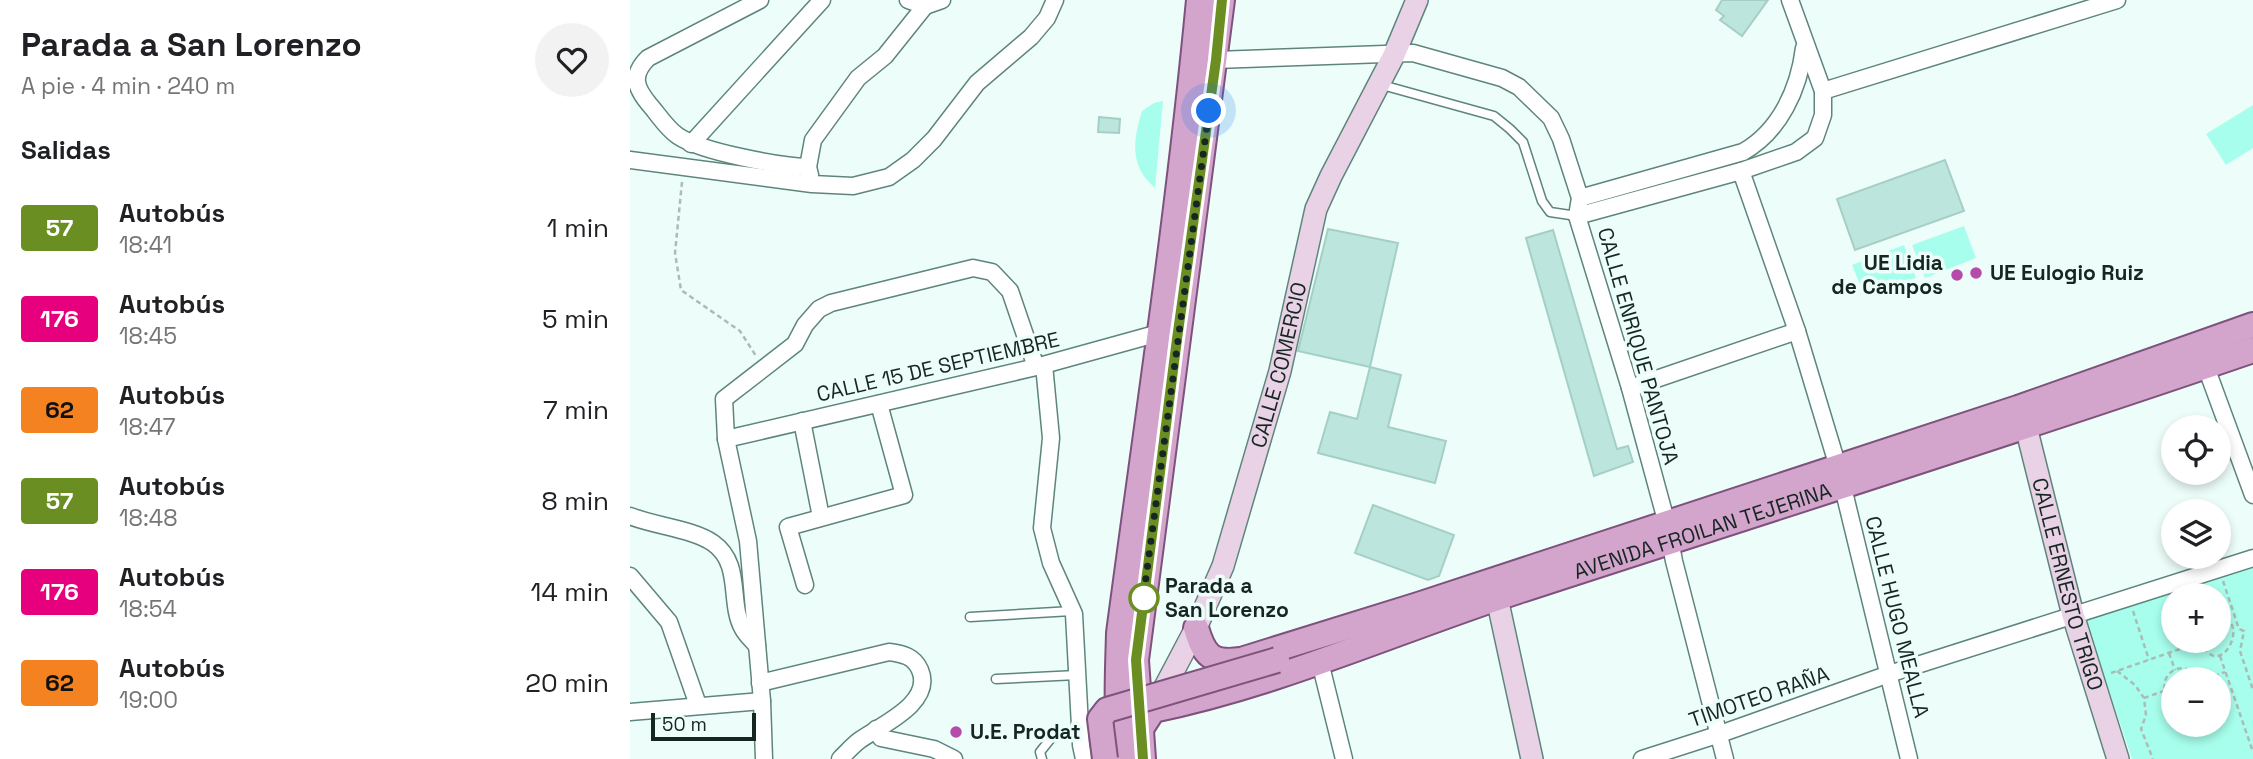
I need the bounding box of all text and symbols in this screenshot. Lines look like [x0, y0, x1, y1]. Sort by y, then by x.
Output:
button: heart [535, 23, 609, 97]
text: Parada a San Lorenzo [21, 24, 362, 66]
text: A pie · 4 min · 240 m [21, 71, 235, 101]
your location [1191, 93, 1226, 128]
text: Salidas [21, 133, 111, 167]
text: Autobús [119, 196, 225, 230]
text: 1 min [547, 211, 609, 245]
text: 57 [46, 212, 73, 243]
street label: CALLE ENRIQUE PANTOJA [1592, 224, 1685, 468]
text: 18:41 [119, 230, 172, 260]
place label: UE Lidia de Campos [1831, 249, 1943, 300]
place label: UE Eulogio Ruiz [1990, 259, 2144, 286]
marker: UE Eulogio Ruiz [1968, 265, 1984, 281]
marker: UE Lidia de Campos [1949, 267, 1965, 283]
street label: CALLE COMERCIO [1244, 279, 1312, 451]
text: Autobús [119, 287, 225, 321]
text: 5 min [542, 302, 609, 336]
text: 176 [40, 303, 79, 334]
text: 18:45 [119, 321, 177, 351]
street label: CALLE 15 DE SEPTIEMBRE [814, 325, 1062, 408]
text: Autobús [119, 378, 225, 412]
text: 7 min [543, 393, 609, 427]
text: 62 [45, 394, 74, 425]
text: 18:47 [119, 412, 175, 442]
map controls [2161, 415, 2231, 737]
button: locate [2161, 415, 2231, 485]
text: Autobús [119, 469, 225, 503]
street label: CALLE ERNESTO TRIGO [2026, 475, 2110, 694]
street label: AVENIDA FROILAN TEJERINA [1570, 477, 1835, 585]
text: 8 min [541, 484, 609, 518]
text: 57 [46, 485, 73, 516]
button: layers [2161, 499, 2231, 569]
text: 18:48 [119, 503, 177, 533]
street label: CALLE HUGO MEALLA [1859, 513, 1936, 721]
text: Autobús [119, 560, 225, 594]
place label: Parada a San Lorenzo [1165, 572, 1289, 623]
text: 14 min [531, 575, 609, 609]
text: 176 [40, 576, 79, 607]
marker: Parada a San Lorenzo [1129, 583, 1159, 613]
button: + [2161, 583, 2231, 653]
text: 18:54 [119, 594, 177, 624]
text: Autobús [119, 651, 225, 685]
street label: TIMOTEO RAÑA [1685, 660, 1832, 733]
text: 20 min [525, 666, 609, 700]
text: 62 [45, 667, 74, 698]
button: − [2161, 667, 2231, 737]
text: 19:00 [119, 685, 178, 715]
scale bar [651, 710, 756, 742]
text: 50 m [662, 712, 707, 737]
place label: U.E. Prodat [970, 718, 1081, 745]
marker: U.E. Prodat [948, 724, 964, 740]

